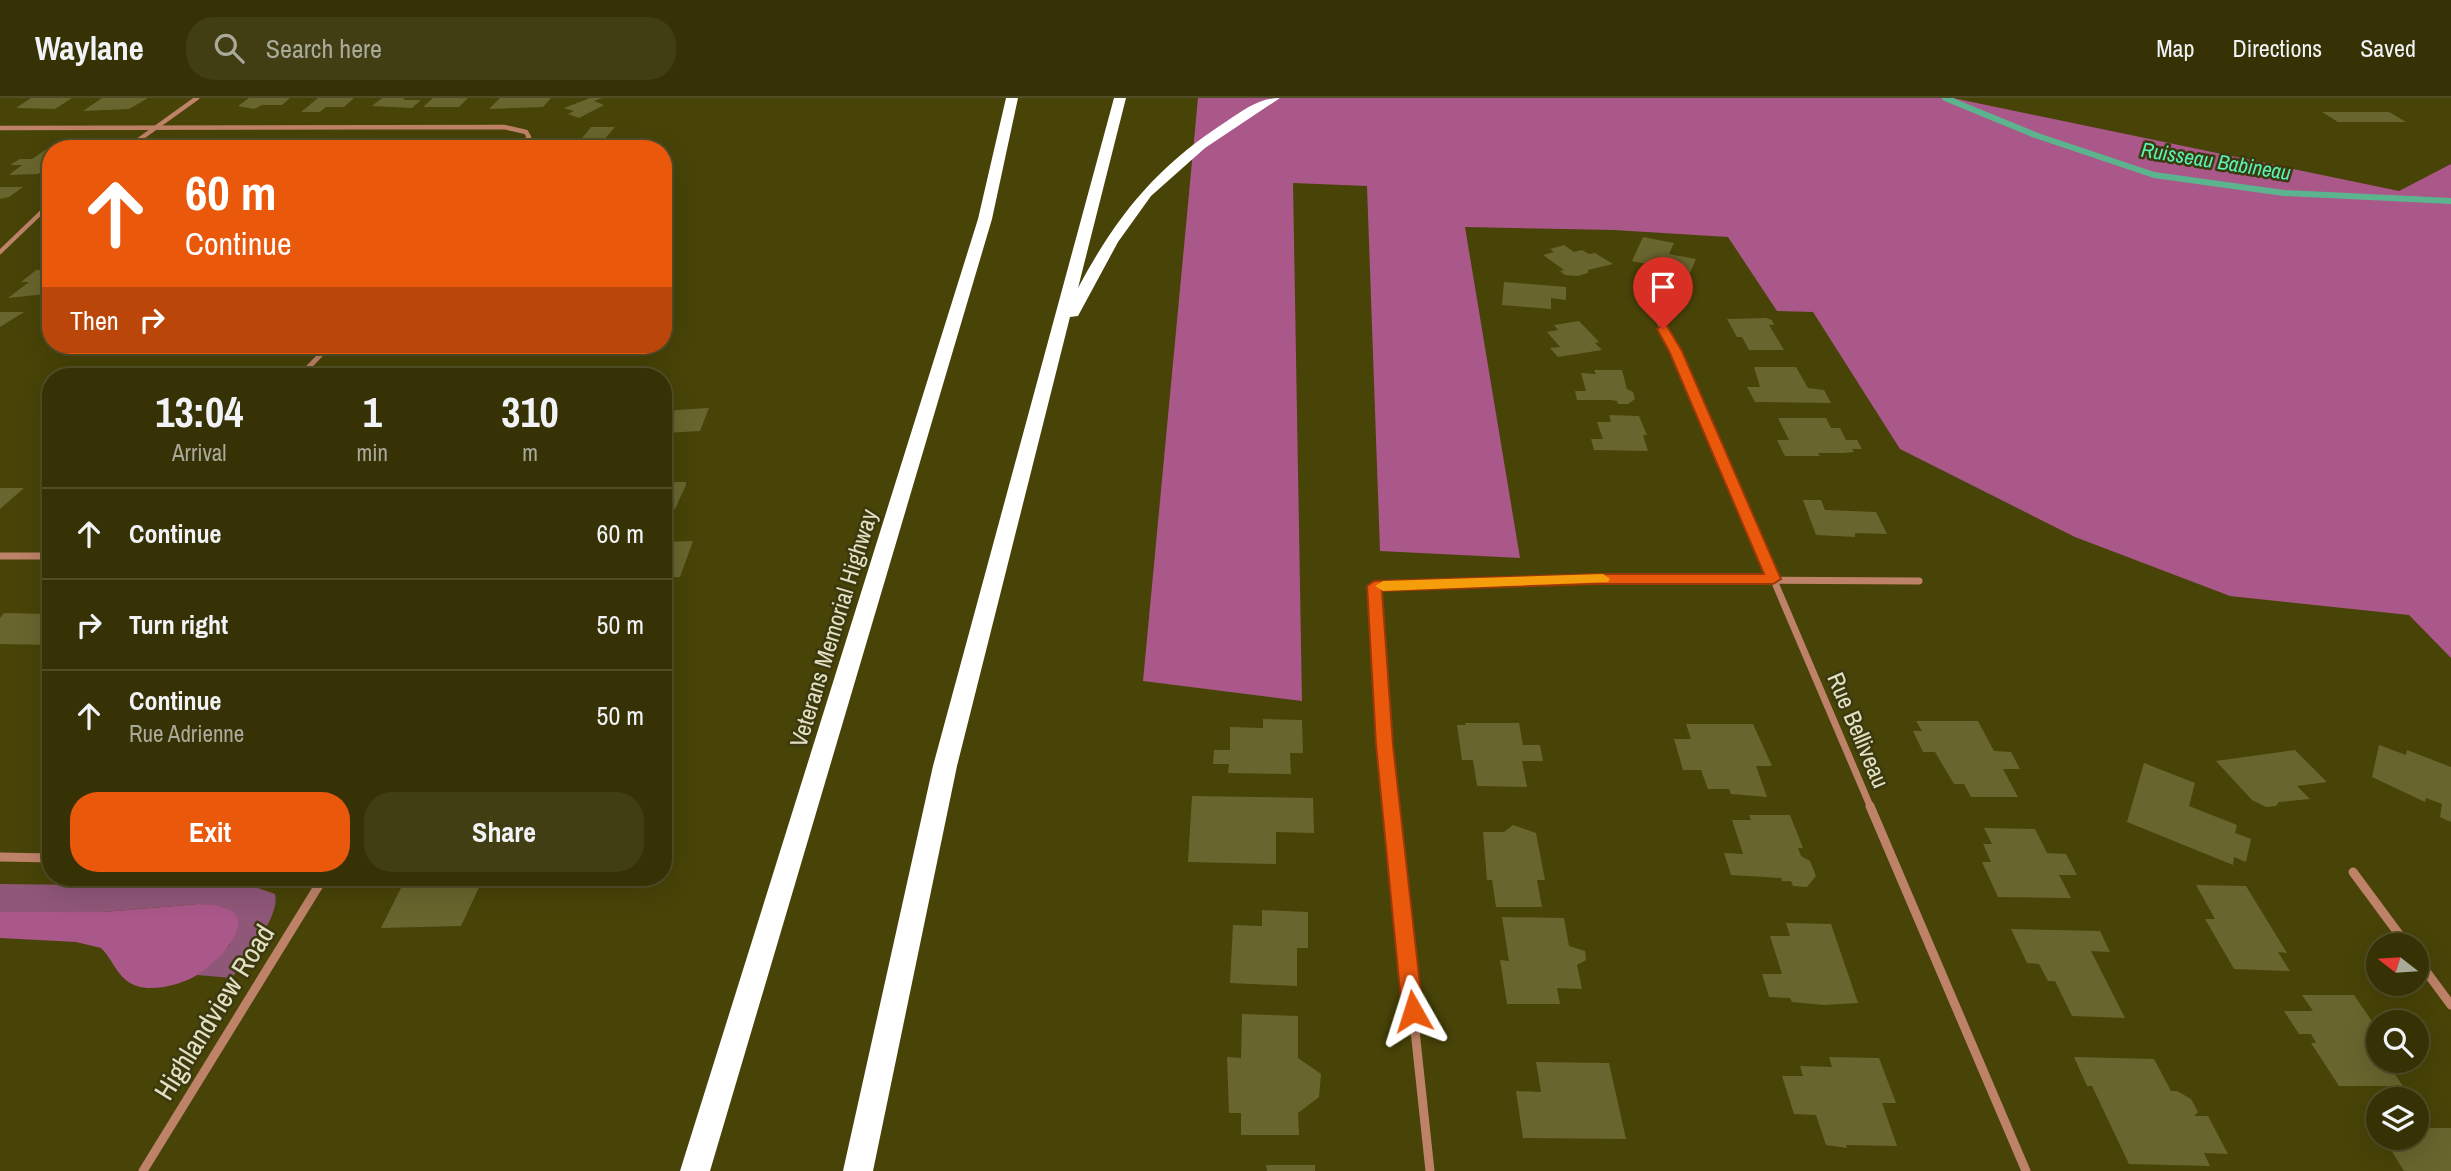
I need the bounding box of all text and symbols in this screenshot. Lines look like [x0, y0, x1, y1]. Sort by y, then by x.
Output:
search box [186, 17, 676, 80]
text: Waylane [35, 26, 144, 70]
icon: search [210, 29, 248, 67]
text: Search here [266, 31, 382, 66]
text: Map [2156, 32, 2194, 64]
text: Directions [2232, 32, 2322, 64]
text: Saved [2360, 32, 2416, 64]
water label: Ruisseau Babineau [2139, 135, 2293, 187]
text: 60 m [185, 159, 277, 225]
icon: ahead [70, 168, 161, 259]
text: Continue [185, 222, 292, 265]
pin [1633, 257, 1693, 329]
icon: arrive [1644, 268, 1682, 306]
icon: right [133, 301, 171, 339]
text: Then [70, 303, 119, 338]
text: 13:04 [155, 384, 243, 440]
text: 1 [363, 384, 382, 440]
text: 310 [501, 384, 559, 440]
text: Arrival [172, 437, 227, 468]
text: min [357, 437, 388, 468]
text: m [522, 437, 538, 468]
street label: Veterans Memorial Highway [782, 505, 884, 751]
icon: ahead [70, 515, 108, 553]
text: Continue [129, 516, 221, 551]
text: 60 m [597, 516, 644, 551]
icon: right [70, 606, 108, 644]
text: Turn right [129, 607, 228, 642]
text: 50 m [597, 607, 644, 642]
street label: Rue Belliveau [1820, 667, 1898, 793]
text: Continue [129, 683, 221, 718]
icon: ahead [70, 697, 108, 735]
text: 50 m [597, 698, 644, 733]
text: Rue Adrienne [129, 718, 244, 749]
button: Exit [70, 792, 350, 872]
button: Share [364, 792, 644, 872]
street label: Highlandview Road [145, 917, 283, 1107]
north arrow [2366, 933, 2429, 996]
map controls [2366, 933, 2429, 1150]
position arrow [1376, 974, 1450, 1048]
button: search [2366, 1010, 2429, 1073]
button: layers [2366, 1087, 2429, 1150]

